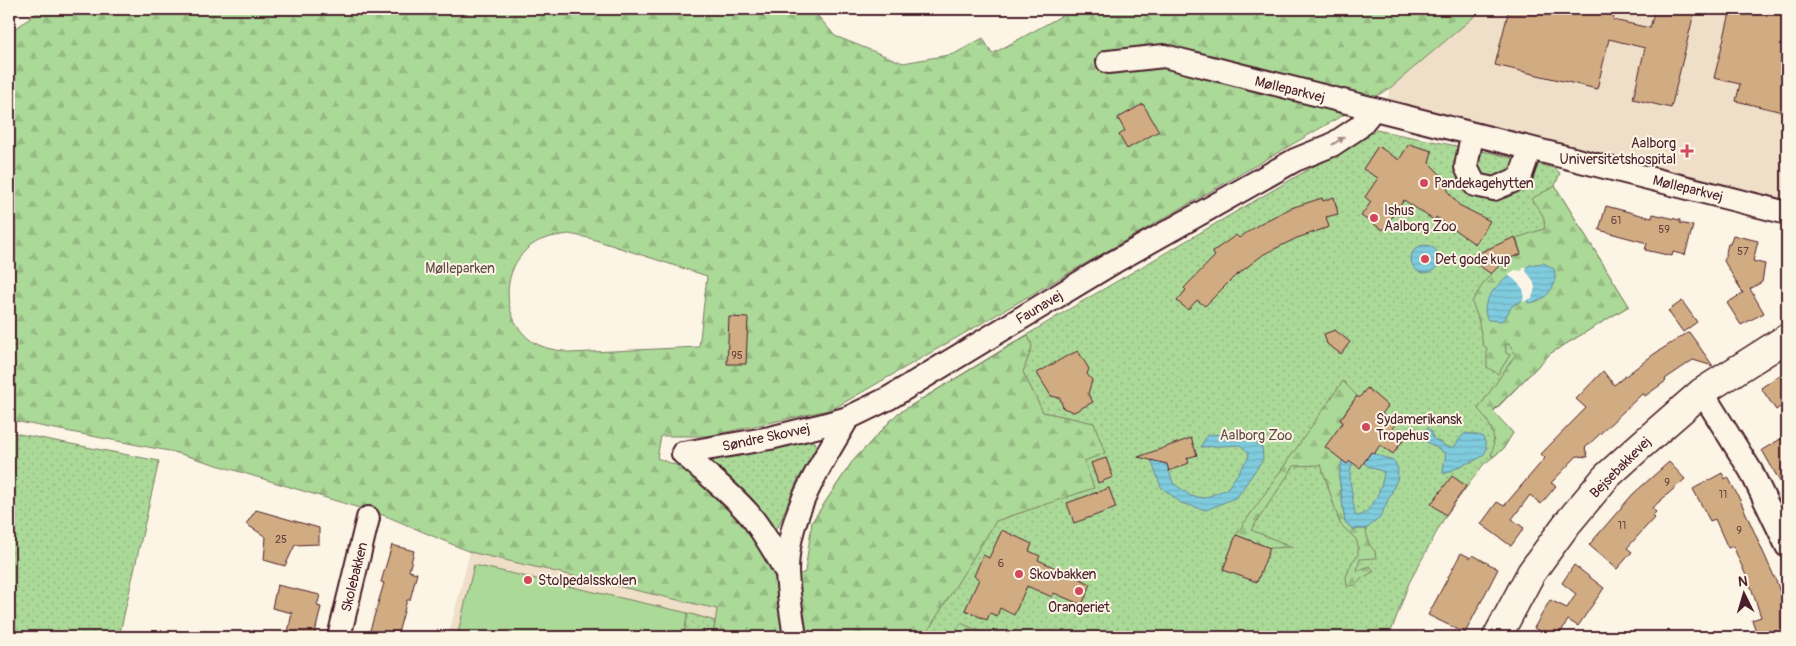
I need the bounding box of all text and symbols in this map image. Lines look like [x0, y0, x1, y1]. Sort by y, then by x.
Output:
street label: Mølleparkvej [1253, 73, 1327, 106]
place label: Aalborg Universitetshospital [1560, 135, 1676, 168]
one-way arrow [1332, 136, 1345, 146]
marker: Aalborg Universitetshospital [1680, 144, 1694, 158]
street label: Mølleparkvej [1651, 172, 1725, 205]
place label: Pandekagehytten [1434, 175, 1534, 192]
marker: Pandekagehytten [1418, 177, 1430, 189]
place label: Ishus Aalborg Zoo [1384, 202, 1457, 235]
marker: Ishus Aalborg Zoo [1368, 212, 1380, 224]
house number: 61 [1611, 214, 1621, 227]
house number: 59 [1658, 223, 1670, 236]
house number: 57 [1737, 245, 1749, 258]
place label: Det gode kup [1435, 251, 1511, 268]
marker: Det gode kup [1419, 253, 1431, 265]
park label: Mølleparken [425, 260, 495, 277]
street label: Faunavej [1013, 287, 1066, 328]
house number: 95 [731, 349, 743, 362]
place label: Sydamerikansk Tropehus [1376, 411, 1462, 444]
street label: Søndre Skovvej [721, 420, 812, 455]
marker: Sydamerikansk Tropehus [1360, 421, 1372, 433]
park label: Aalborg Zoo [1220, 427, 1293, 444]
street label: Bejsebakkevej [1586, 433, 1655, 502]
house number: 9 [1664, 476, 1670, 489]
house number: 11 [1719, 488, 1727, 501]
house number: 11 [1618, 519, 1626, 532]
house number: 9 [1736, 524, 1742, 537]
house number: 25 [275, 533, 287, 546]
street label: Skolebakken [338, 540, 371, 614]
house number: 6 [998, 557, 1004, 570]
place label: Skovbakken [1029, 566, 1096, 583]
marker: Skovbakken [1013, 568, 1025, 580]
north arrow [1718, 568, 1768, 618]
place label: Stolpedalsskolen [538, 572, 637, 589]
text: N [1737, 573, 1748, 590]
marker: Stolpedalsskolen [522, 574, 534, 586]
marker: Orangeriet [1073, 585, 1085, 597]
place label: Orangeriet [1048, 599, 1110, 616]

